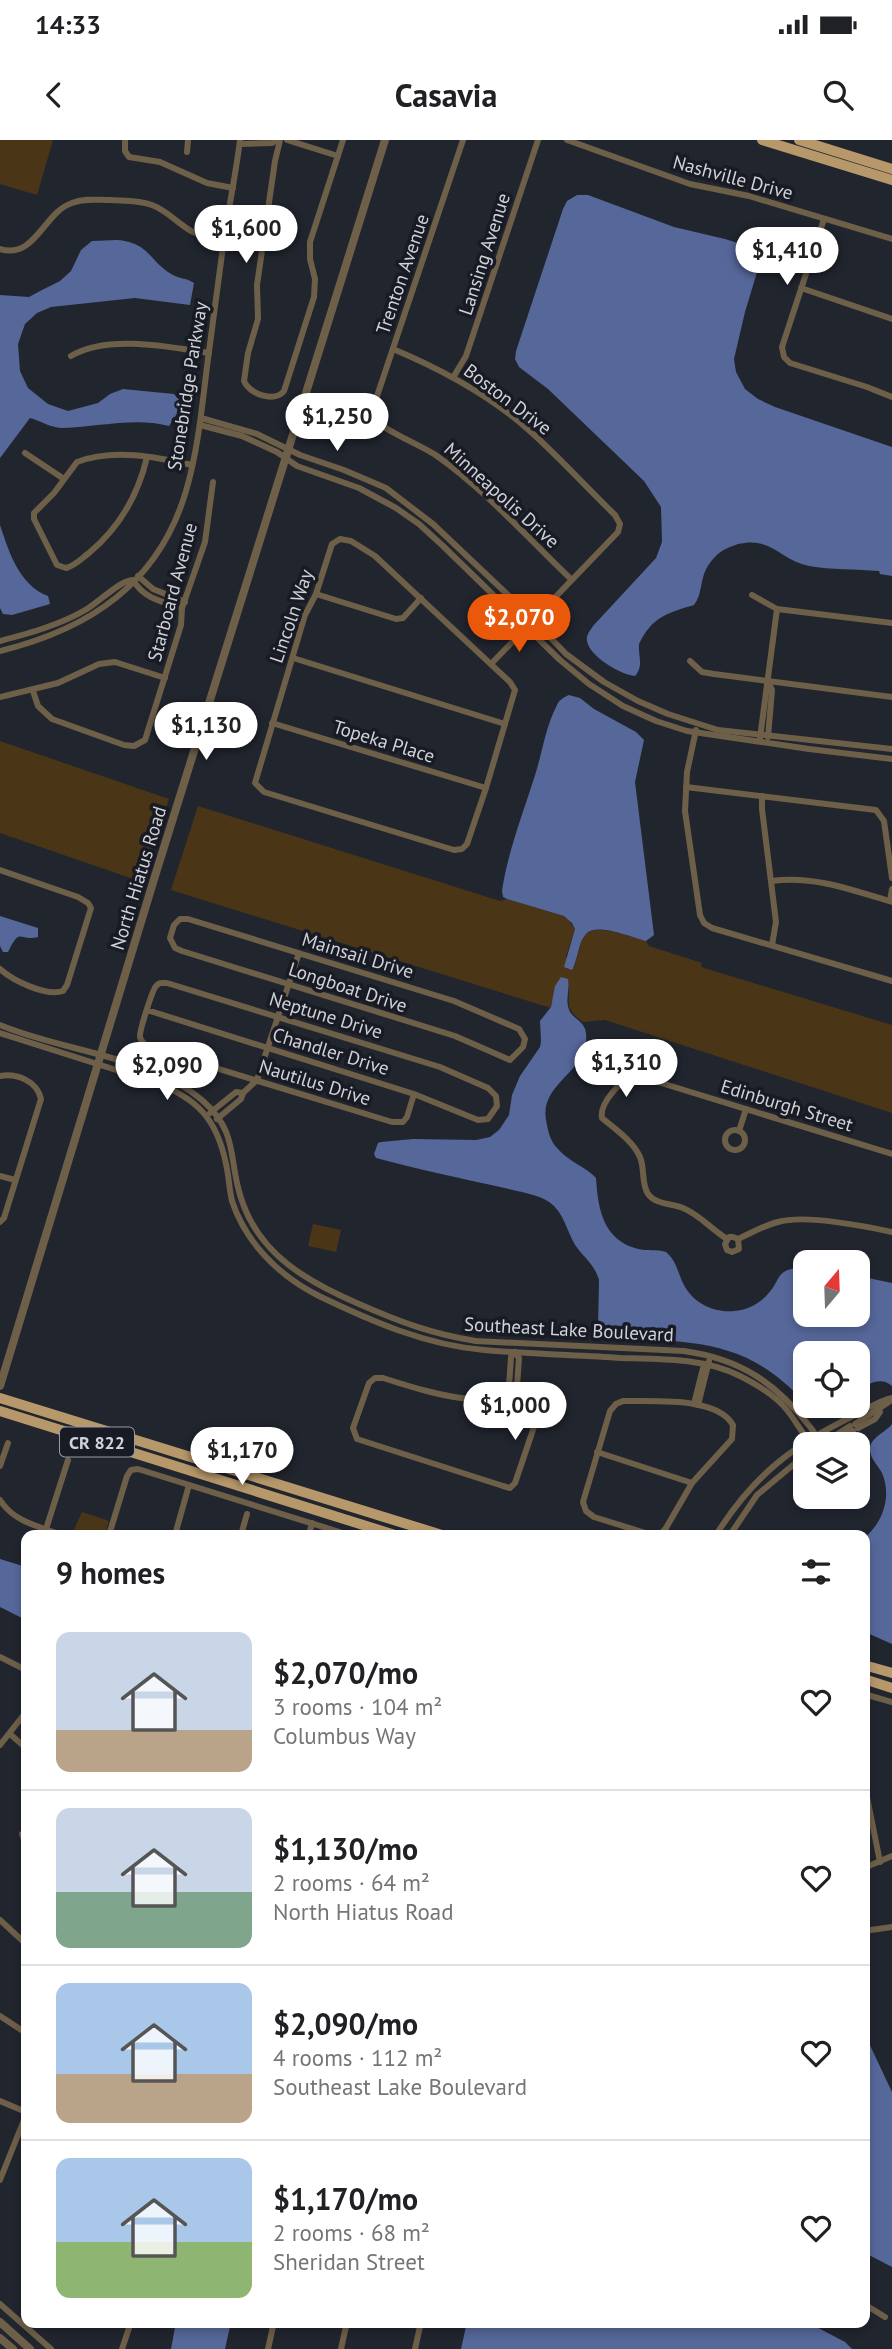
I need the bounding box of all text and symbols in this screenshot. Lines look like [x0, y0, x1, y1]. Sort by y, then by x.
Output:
text: 14:33 [35, 8, 101, 41]
text: Casavia [395, 74, 497, 116]
icon: back [35, 76, 73, 114]
icon: search [819, 76, 857, 114]
street label: Nashville Drive [670, 149, 796, 205]
street label: Lansing Avenue [453, 190, 515, 318]
pin: $1,600 [189, 206, 303, 265]
street label: Trenton Avenue [370, 211, 434, 337]
text: $1,600 [210, 213, 282, 242]
pin: $1,410 [730, 228, 844, 287]
text: $1,410 [751, 235, 823, 264]
street label: Stonebridge Parkway [162, 300, 212, 472]
street label: Boston Drive [459, 358, 557, 440]
pin: $1,250 [280, 394, 394, 453]
text: $1,250 [301, 401, 373, 430]
street label: Minneapolis Drive [439, 437, 565, 553]
street label: Starboard Avenue [142, 520, 202, 664]
street label: Lincoln Way [264, 566, 318, 666]
pin: $2,070 [462, 594, 576, 654]
text: $2,070 [483, 602, 555, 631]
pin: $1,130 [149, 702, 263, 762]
text: $1,130 [170, 710, 242, 739]
street label: Topeka Place [330, 714, 438, 768]
street label: North Hiatus Road [105, 803, 171, 953]
street label: Mainsail Drive [299, 927, 417, 983]
street label: Longboat Drive [286, 957, 410, 1017]
street label: Neptune Drive [266, 986, 386, 1044]
street label: Chandler Drive [270, 1022, 392, 1080]
pin: $1,310 [569, 1040, 683, 1099]
pin: $2,090 [110, 1042, 224, 1102]
text: $1,310 [590, 1047, 662, 1076]
text: $2,090 [131, 1050, 203, 1079]
street label: Nautilus Drive [256, 1054, 374, 1110]
street label: Edinburgh Street [718, 1073, 857, 1137]
north arrow [793, 1250, 870, 1326]
map controls [793, 1250, 870, 1509]
street label: Southeast Lake Boulevard [464, 1312, 674, 1346]
button: locate [793, 1341, 870, 1418]
pin: $1,000 [458, 1382, 572, 1442]
text: $1,000 [479, 1390, 551, 1419]
road number: CR 822 [60, 1428, 134, 1456]
pin: $1,170 [185, 1428, 299, 1487]
button: layers [793, 1432, 870, 1509]
text: $1,170 [206, 1435, 278, 1464]
text: 9 homes [56, 1553, 165, 1592]
icon: filters [797, 1553, 835, 1591]
text: $2,070/mo [273, 1653, 418, 1692]
icon: home [112, 1660, 196, 1744]
icon: heart [797, 1683, 835, 1721]
text: 3 rooms · 104 m² [273, 1692, 442, 1721]
text: Columbus Way [273, 1721, 416, 1750]
text: $1,130/mo [273, 1829, 418, 1868]
icon: home [112, 1836, 196, 1920]
icon: heart [797, 1859, 835, 1897]
text: 2 rooms · 64 m² [273, 1868, 430, 1897]
text: North Hiatus Road [273, 1897, 454, 1926]
text: $2,090/mo [273, 2004, 418, 2043]
icon: home [112, 2011, 196, 2095]
icon: heart [797, 2034, 835, 2072]
text: 4 rooms · 112 m² [273, 2043, 442, 2072]
text: Southeast Lake Boulevard [273, 2072, 527, 2101]
text: $1,170/mo [273, 2179, 418, 2218]
icon: home [112, 2186, 196, 2270]
icon: heart [797, 2209, 835, 2247]
text: 2 rooms · 68 m² [273, 2218, 430, 2247]
text: Sheridan Street [273, 2247, 425, 2276]

